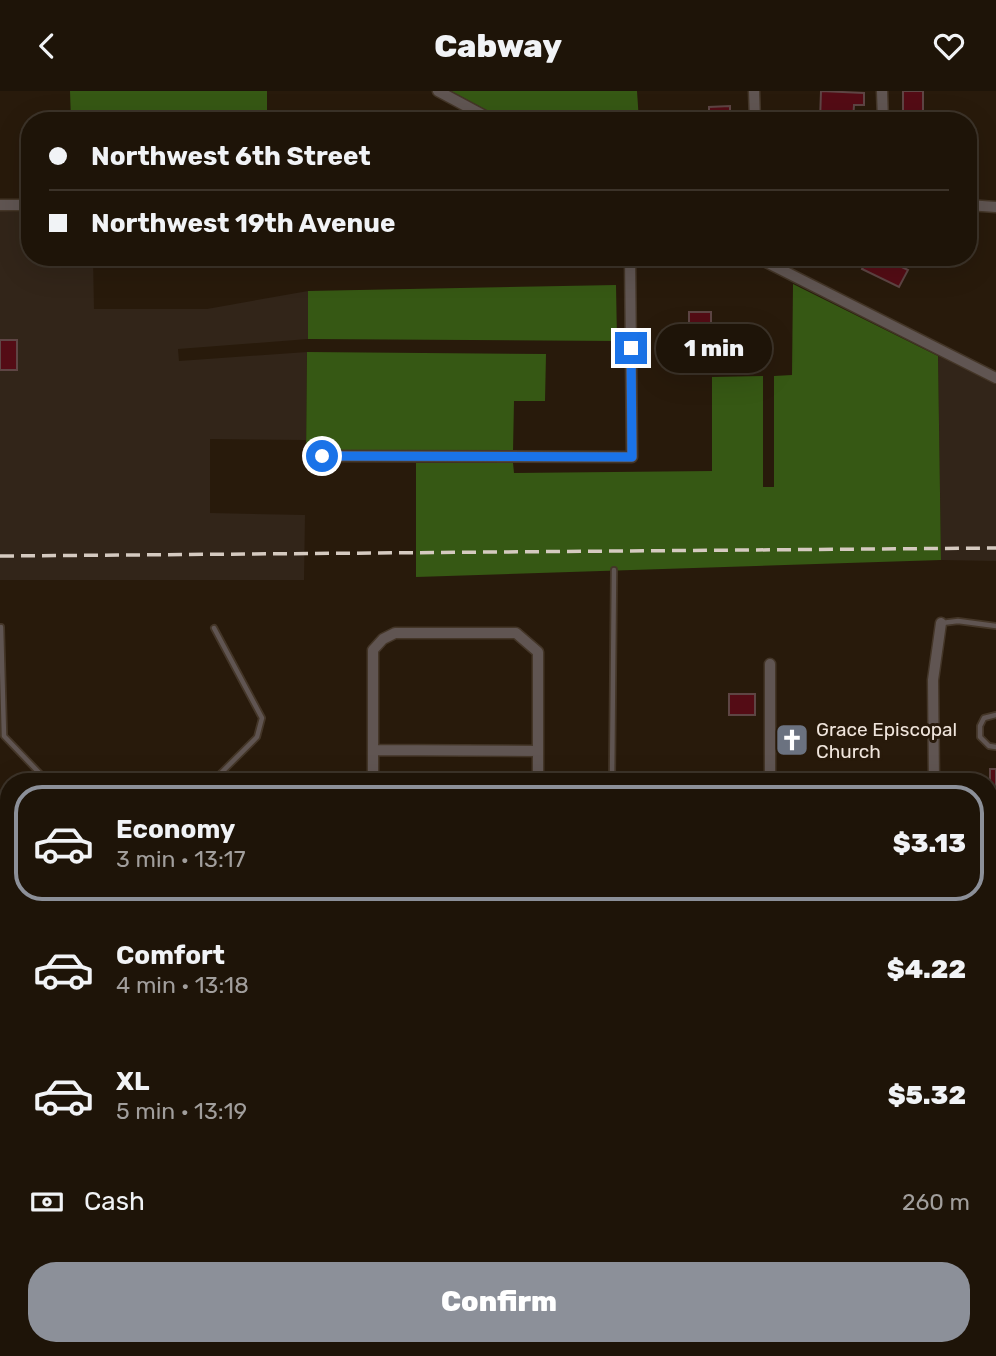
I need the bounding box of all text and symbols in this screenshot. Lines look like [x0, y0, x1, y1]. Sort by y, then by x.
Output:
icon: back [28, 27, 66, 65]
text: Cabway [434, 27, 562, 65]
icon: heart [930, 27, 968, 65]
text: Northwest 6th Street [91, 141, 371, 172]
text: Northwest 19th Avenue [91, 208, 395, 239]
callout: 1 min [656, 323, 771, 373]
route end [615, 332, 647, 364]
text: 1 min [684, 334, 744, 362]
route start [306, 440, 338, 472]
place label: Grace Episcopal Church [816, 718, 957, 763]
church icon: Grace Episcopal Church [773, 721, 811, 759]
icon: car [32, 812, 95, 875]
text: Economy [116, 814, 235, 845]
text: $3.13 [893, 828, 966, 859]
text: 3 min · 13:17 [116, 845, 245, 873]
icon: car [32, 938, 95, 1001]
text: Comfort [116, 940, 225, 971]
text: $4.22 [887, 954, 966, 985]
text: 4 min · 13:18 [116, 971, 249, 999]
icon: car [32, 1064, 95, 1127]
text: XL [116, 1066, 149, 1097]
text: $5.32 [888, 1080, 966, 1111]
text: 5 min · 13:19 [116, 1097, 247, 1125]
icon: cash [28, 1183, 66, 1221]
text: Cash [84, 1186, 145, 1217]
text: 260 m [902, 1188, 970, 1216]
button: Confirm [28, 1262, 970, 1342]

